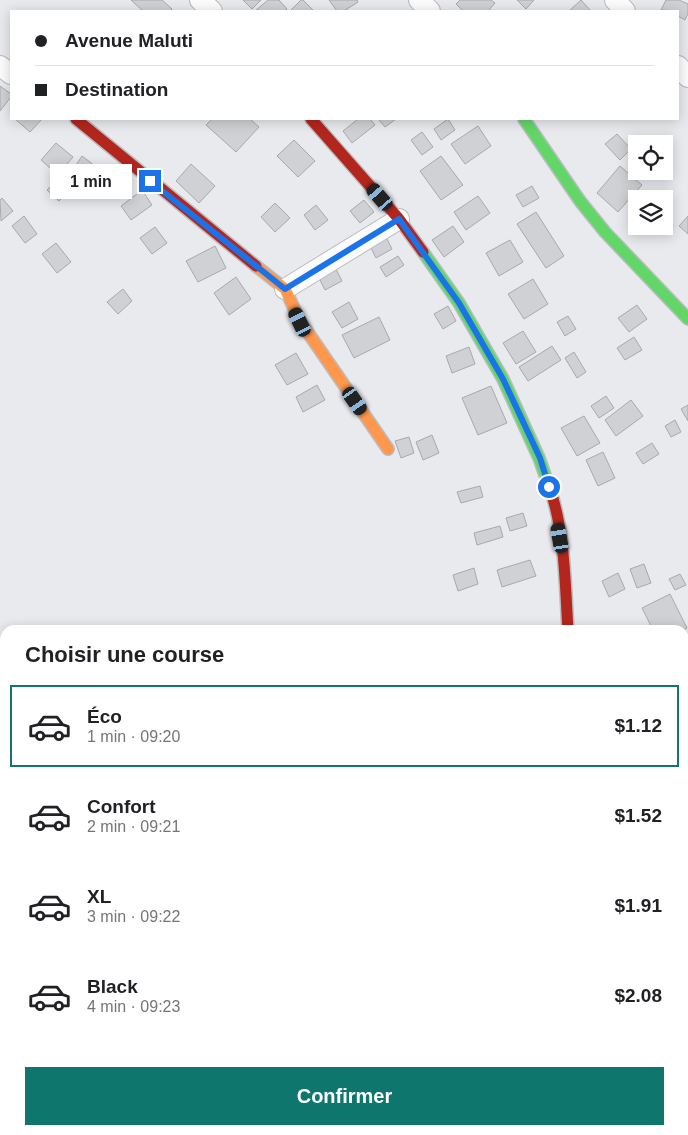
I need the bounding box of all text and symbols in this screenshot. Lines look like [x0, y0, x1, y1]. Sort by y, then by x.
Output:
text: Avenue Maluti [65, 30, 193, 51]
text: Destination [65, 79, 168, 100]
map controls [628, 135, 673, 235]
button: locate [628, 135, 673, 180]
callout: 1 min [50, 164, 132, 198]
route end [139, 170, 161, 192]
text: 1 min [70, 173, 112, 190]
car [364, 181, 395, 213]
button: layers [628, 190, 673, 235]
car [286, 305, 313, 339]
car [340, 384, 369, 418]
route start [538, 476, 560, 498]
car [550, 522, 569, 554]
text: Choisir une course [25, 642, 224, 667]
icon: car [27, 704, 72, 749]
text: Éco [87, 706, 122, 727]
text: $1.12 [614, 715, 662, 736]
text: 1 min · 09:20 [87, 728, 180, 745]
icon: car [27, 794, 72, 839]
text: Confort [87, 796, 156, 817]
text: $1.52 [614, 805, 662, 826]
text: 2 min · 09:21 [87, 818, 180, 835]
icon: car [27, 884, 72, 929]
text: XL [87, 886, 111, 907]
text: $1.91 [614, 895, 662, 916]
text: 3 min · 09:22 [87, 908, 180, 925]
icon: car [27, 974, 72, 1019]
text: Black [87, 976, 138, 997]
text: $2.08 [614, 985, 662, 1006]
text: 4 min · 09:23 [87, 998, 180, 1015]
button: Confirmer [25, 1067, 664, 1125]

